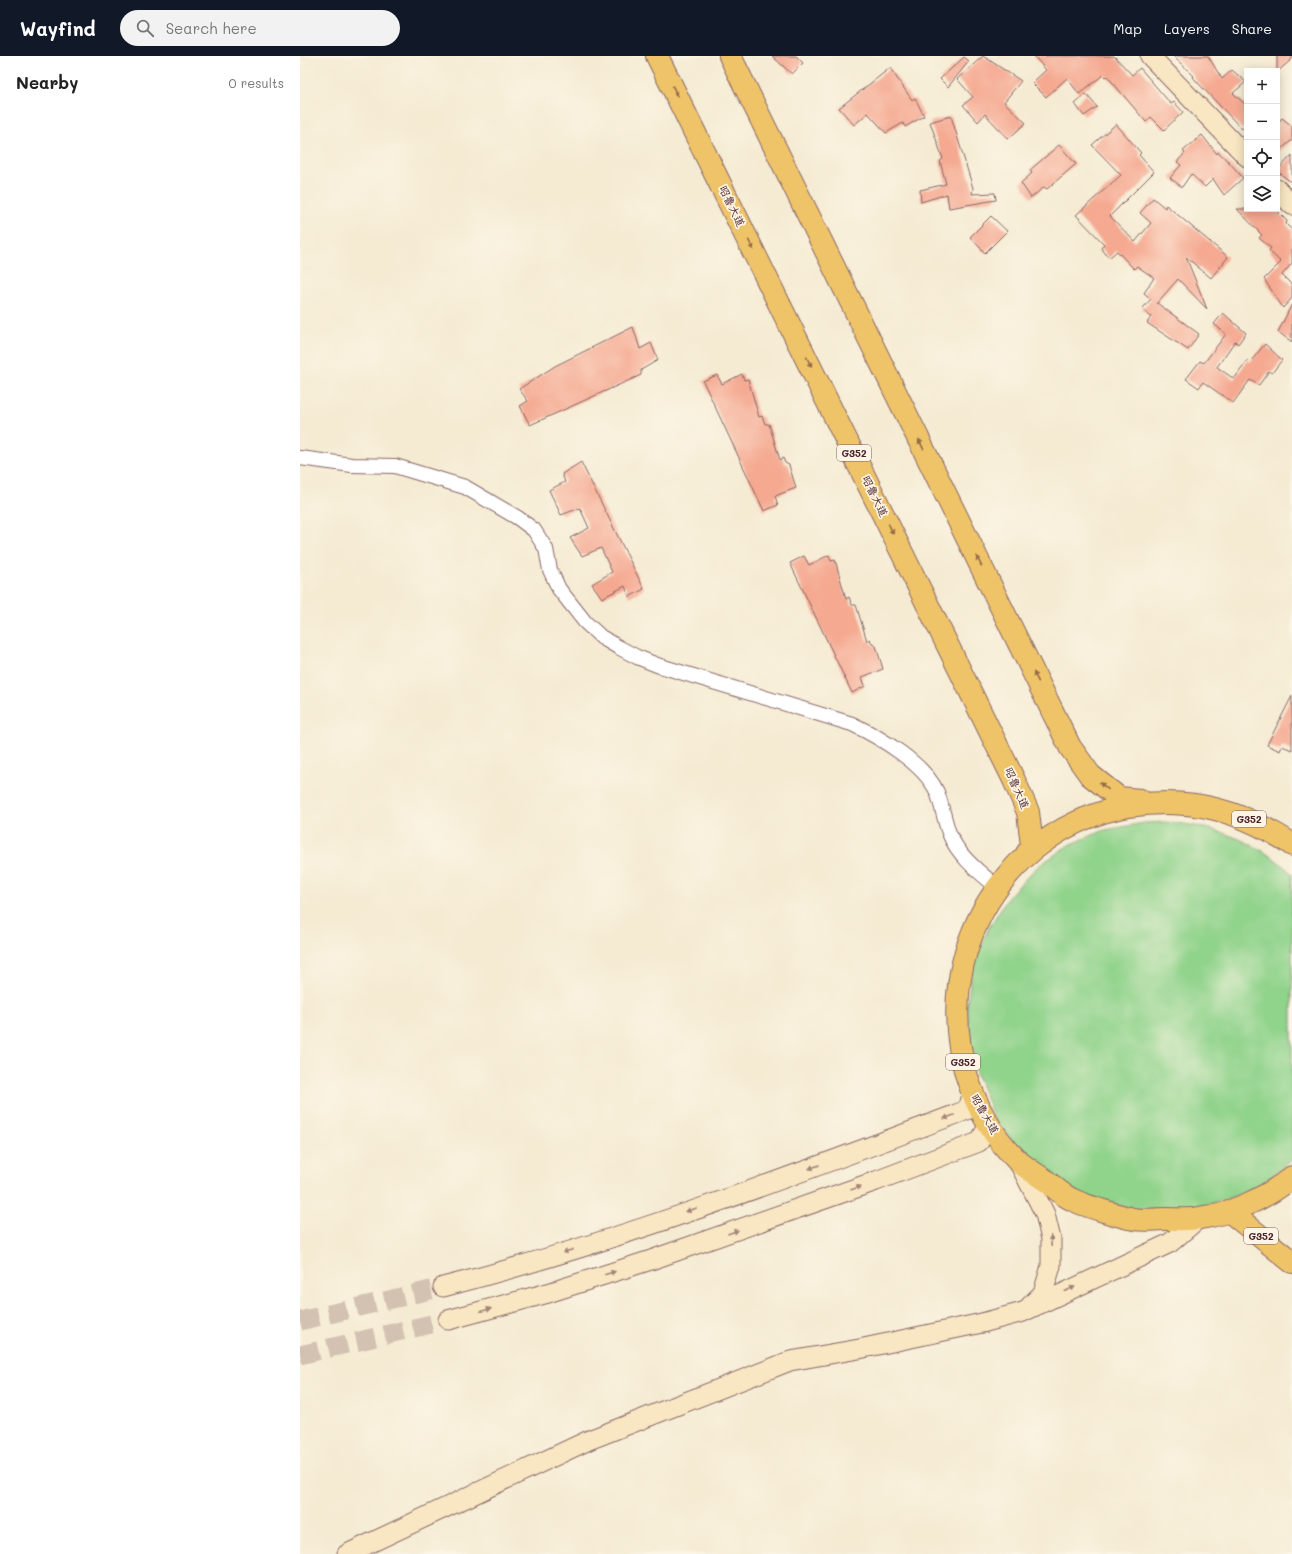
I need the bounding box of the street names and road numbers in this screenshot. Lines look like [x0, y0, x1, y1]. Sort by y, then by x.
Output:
street label: 昭鲁大道 [716, 183, 749, 229]
road number: G352 [837, 445, 871, 461]
street label: 昭鲁大道 [859, 473, 892, 519]
street label: 昭鲁大道 [1002, 765, 1033, 811]
road number: G352 [1232, 811, 1266, 827]
road number: G352 [946, 1054, 980, 1070]
street label: 昭鲁大道 [968, 1091, 1003, 1137]
road number: G352 [1244, 1228, 1278, 1244]

